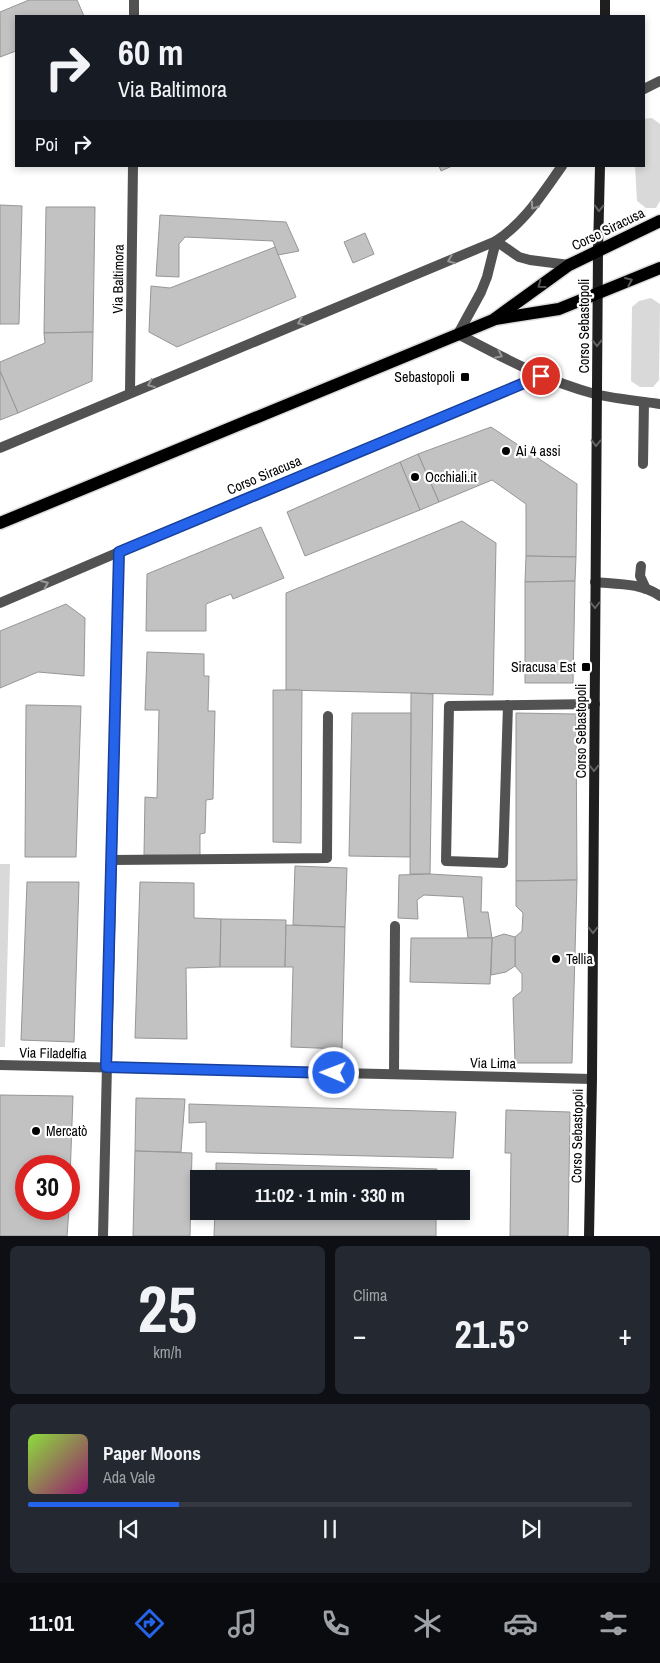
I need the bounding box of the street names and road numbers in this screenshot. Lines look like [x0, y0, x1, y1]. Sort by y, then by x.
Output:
street label: Corso Siracusa [568, 203, 648, 254]
street label: Via Baltimora [108, 244, 128, 314]
street label: Corso Sebastopoli [575, 279, 593, 373]
street label: Corso Siracusa [224, 451, 304, 499]
street label: Corso Sebastopoli [572, 684, 590, 778]
street label: Via Filadelfia [19, 1043, 87, 1063]
street label: Via Lima [470, 1054, 517, 1072]
street label: Corso Sebastopoli [567, 1089, 587, 1183]

